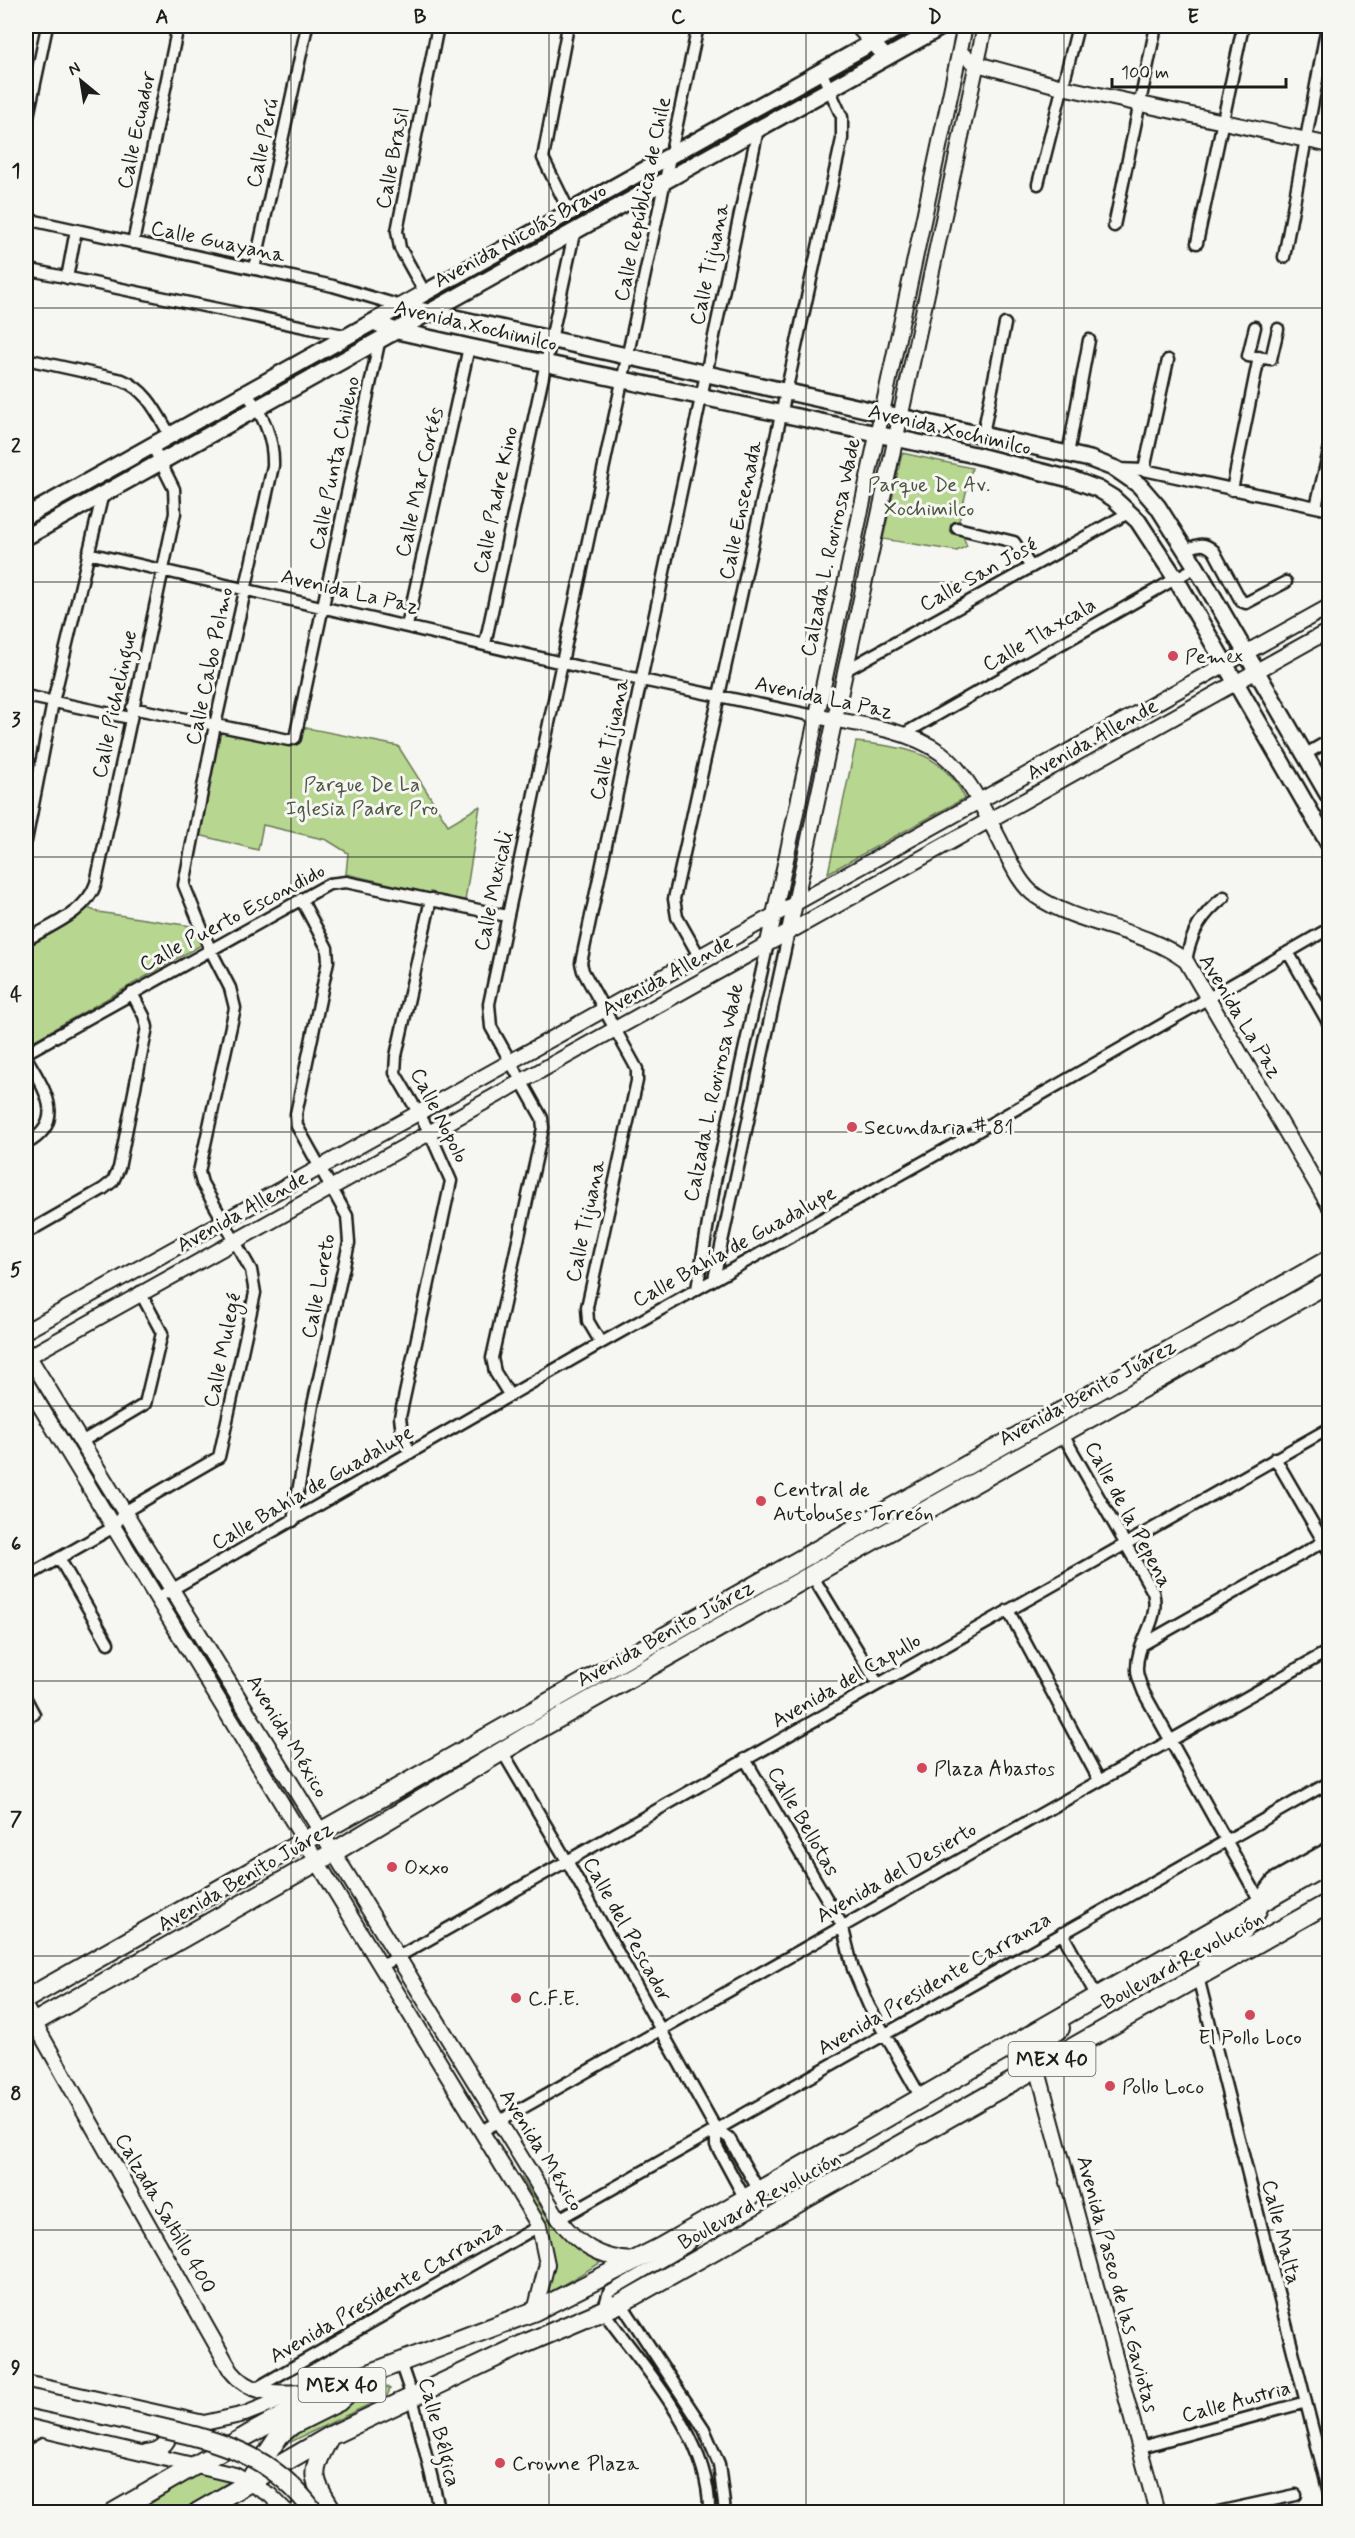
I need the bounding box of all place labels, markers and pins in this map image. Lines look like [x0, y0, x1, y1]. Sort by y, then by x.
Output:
place label: Pemex [1185, 643, 1243, 671]
marker: Pemex [1166, 649, 1180, 663]
place label: Secundaria # 81 [864, 1114, 1014, 1142]
marker: Secundaria # 81 [845, 1120, 859, 1134]
place label: Central de Autobuses Torreón [773, 1476, 934, 1528]
marker: Central de Autobuses Torreón [754, 1494, 768, 1508]
place label: Plaza Abastos [934, 1755, 1055, 1783]
marker: Plaza Abastos [915, 1761, 929, 1775]
place label: Oxxo [404, 1854, 449, 1882]
marker: Oxxo [385, 1860, 399, 1874]
place label: C.F.E. [528, 1985, 579, 2013]
marker: C.F.E. [509, 1991, 523, 2005]
marker: El Pollo Loco [1243, 2008, 1257, 2022]
place label: El Pollo Loco [1198, 2024, 1302, 2052]
place label: Pollo Loco [1122, 2073, 1204, 2101]
marker: Pollo Loco [1103, 2079, 1117, 2093]
place label: Crowne Plaza [512, 2450, 640, 2478]
marker: Crowne Plaza [493, 2456, 507, 2470]

